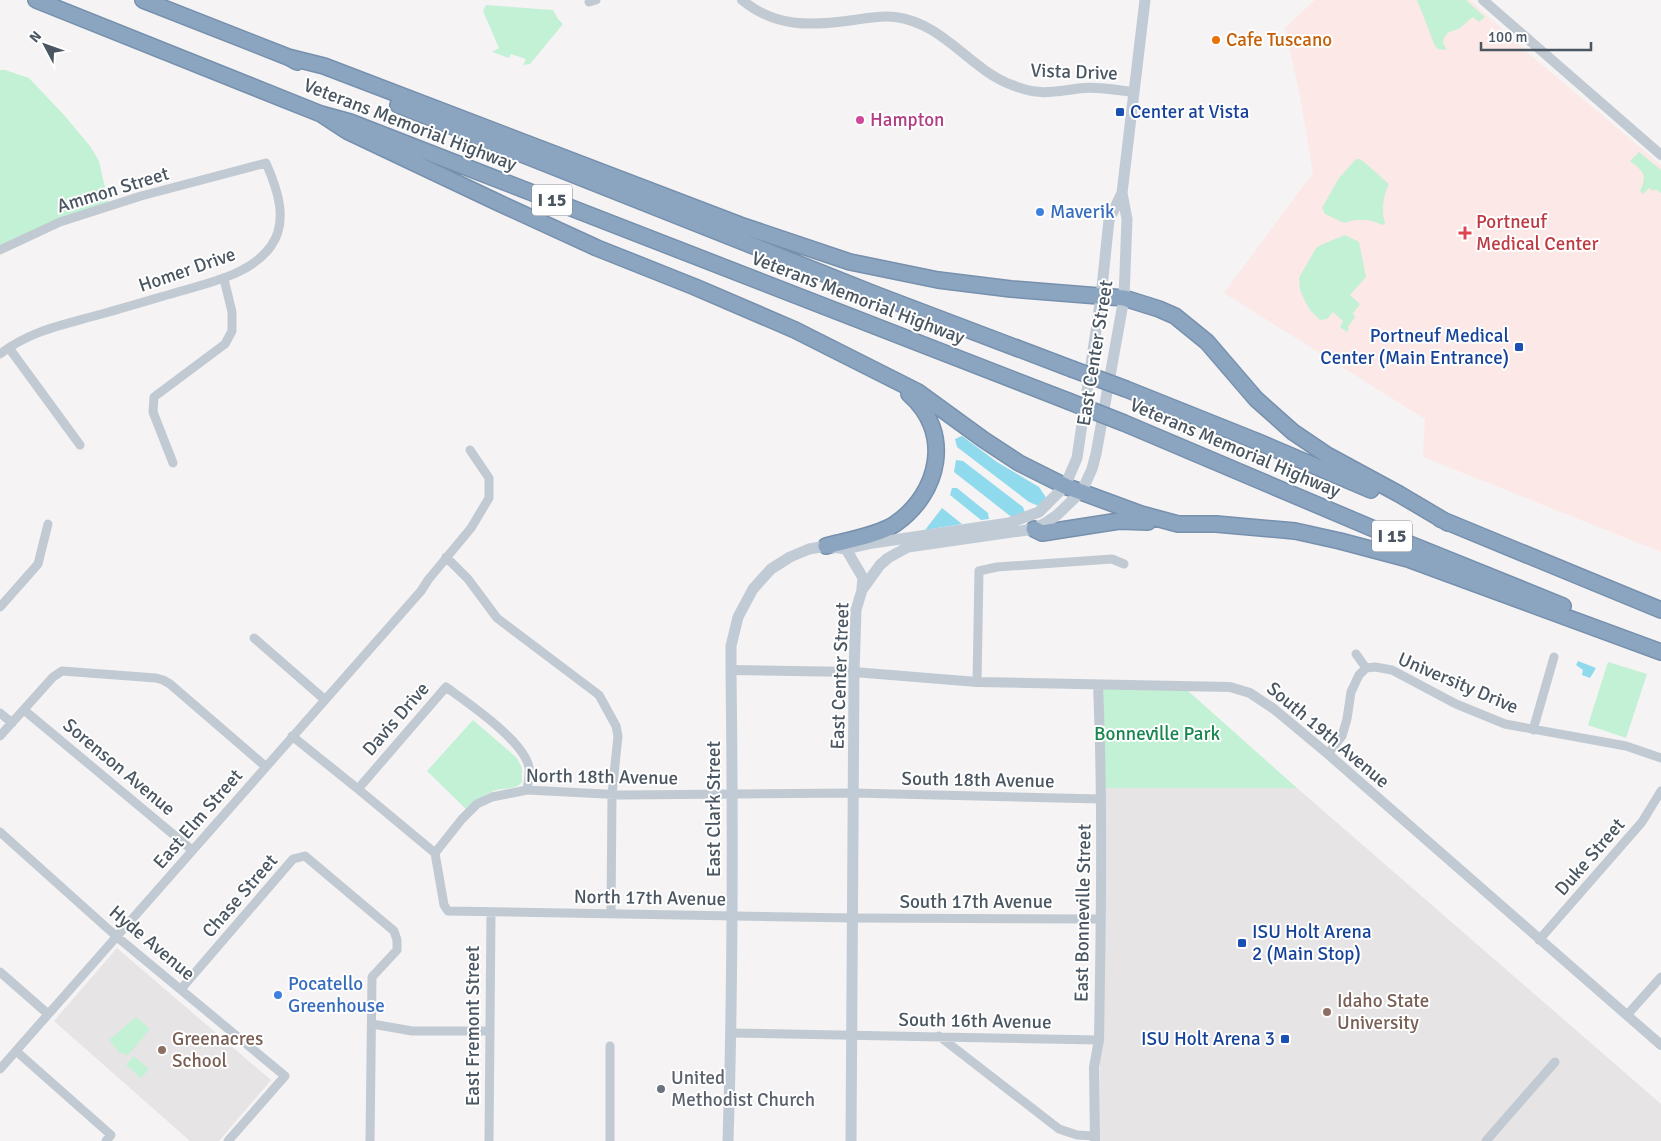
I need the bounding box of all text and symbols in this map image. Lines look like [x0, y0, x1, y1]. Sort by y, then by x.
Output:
north arrow [20, 20, 70, 70]
scale bar [1481, 20, 1591, 52]
text: N [26, 28, 45, 46]
place label: Cafe Tuscano [1226, 28, 1332, 52]
text: 100 m [1488, 28, 1528, 46]
marker: Cafe Tuscano [1210, 34, 1222, 46]
street label: Vista Drive [1030, 58, 1118, 86]
street label: Veterans Memorial Highway [300, 73, 520, 177]
place label: Center at Vista [1130, 100, 1249, 124]
marker: Center at Vista [1114, 106, 1126, 118]
place label: Hampton [870, 108, 944, 132]
marker: Hampton [854, 114, 866, 126]
street label: Ammon Street [54, 161, 172, 218]
road number: I 15 [532, 184, 572, 216]
place label: Maverik [1050, 200, 1115, 224]
marker: Maverik [1034, 206, 1046, 218]
place label: Portneuf Medical Center [1476, 210, 1599, 256]
marker: Portneuf Medical Center [1458, 226, 1472, 240]
street label: Homer Drive [135, 242, 239, 298]
street label: Veterans Memorial Highway [748, 246, 968, 350]
street label: East Center Street [1072, 278, 1118, 428]
place label: Portneuf Medical Center (Main Entrance) [1320, 324, 1509, 370]
marker: Portneuf Medical Center (Main Entrance) [1513, 341, 1525, 353]
street label: Veterans Memorial Highway [1126, 393, 1344, 503]
road number: I 15 [1372, 520, 1412, 552]
street label: East Center Street [825, 602, 855, 750]
street label: University Drive [1394, 647, 1522, 719]
street label: Davis Drive [357, 677, 435, 761]
street label: South 19th Avenue [1262, 677, 1394, 793]
street label: Sorenson Avenue [58, 713, 180, 821]
park label: Bonneville Park [1094, 722, 1220, 746]
street label: East Clark Street [702, 741, 726, 877]
street label: East Elm Street [148, 764, 248, 874]
street label: North 18th Avenue [526, 764, 678, 790]
street label: South 18th Avenue [901, 767, 1055, 793]
street label: Duke Street [1550, 813, 1630, 901]
street label: East Bonneville Street [1069, 823, 1097, 1002]
street label: Chase Street [197, 849, 283, 943]
street label: North 17th Avenue [574, 885, 726, 911]
street label: South 17th Avenue [899, 890, 1053, 914]
street label: Hyde Avenue [104, 900, 200, 986]
place label: ISU Holt Arena 2 (Main Stop) [1252, 920, 1372, 966]
marker: ISU Holt Arena 2 (Main Stop) [1236, 937, 1248, 949]
street label: East Fremont Street [461, 945, 485, 1106]
place label: Pocatello Greenhouse [288, 972, 385, 1018]
marker: Pocatello Greenhouse [272, 989, 284, 1001]
place label: Idaho State University [1337, 989, 1429, 1035]
marker: Idaho State University [1321, 1006, 1333, 1018]
street label: South 16th Avenue [898, 1008, 1052, 1034]
place label: Greenacres School [172, 1027, 263, 1073]
place label: ISU Holt Arena 3 [1141, 1027, 1275, 1051]
marker: ISU Holt Arena 3 [1279, 1033, 1291, 1045]
marker: Greenacres School [156, 1044, 168, 1056]
place label: United Methodist Church [671, 1066, 815, 1112]
marker: United Methodist Church [655, 1083, 667, 1095]

